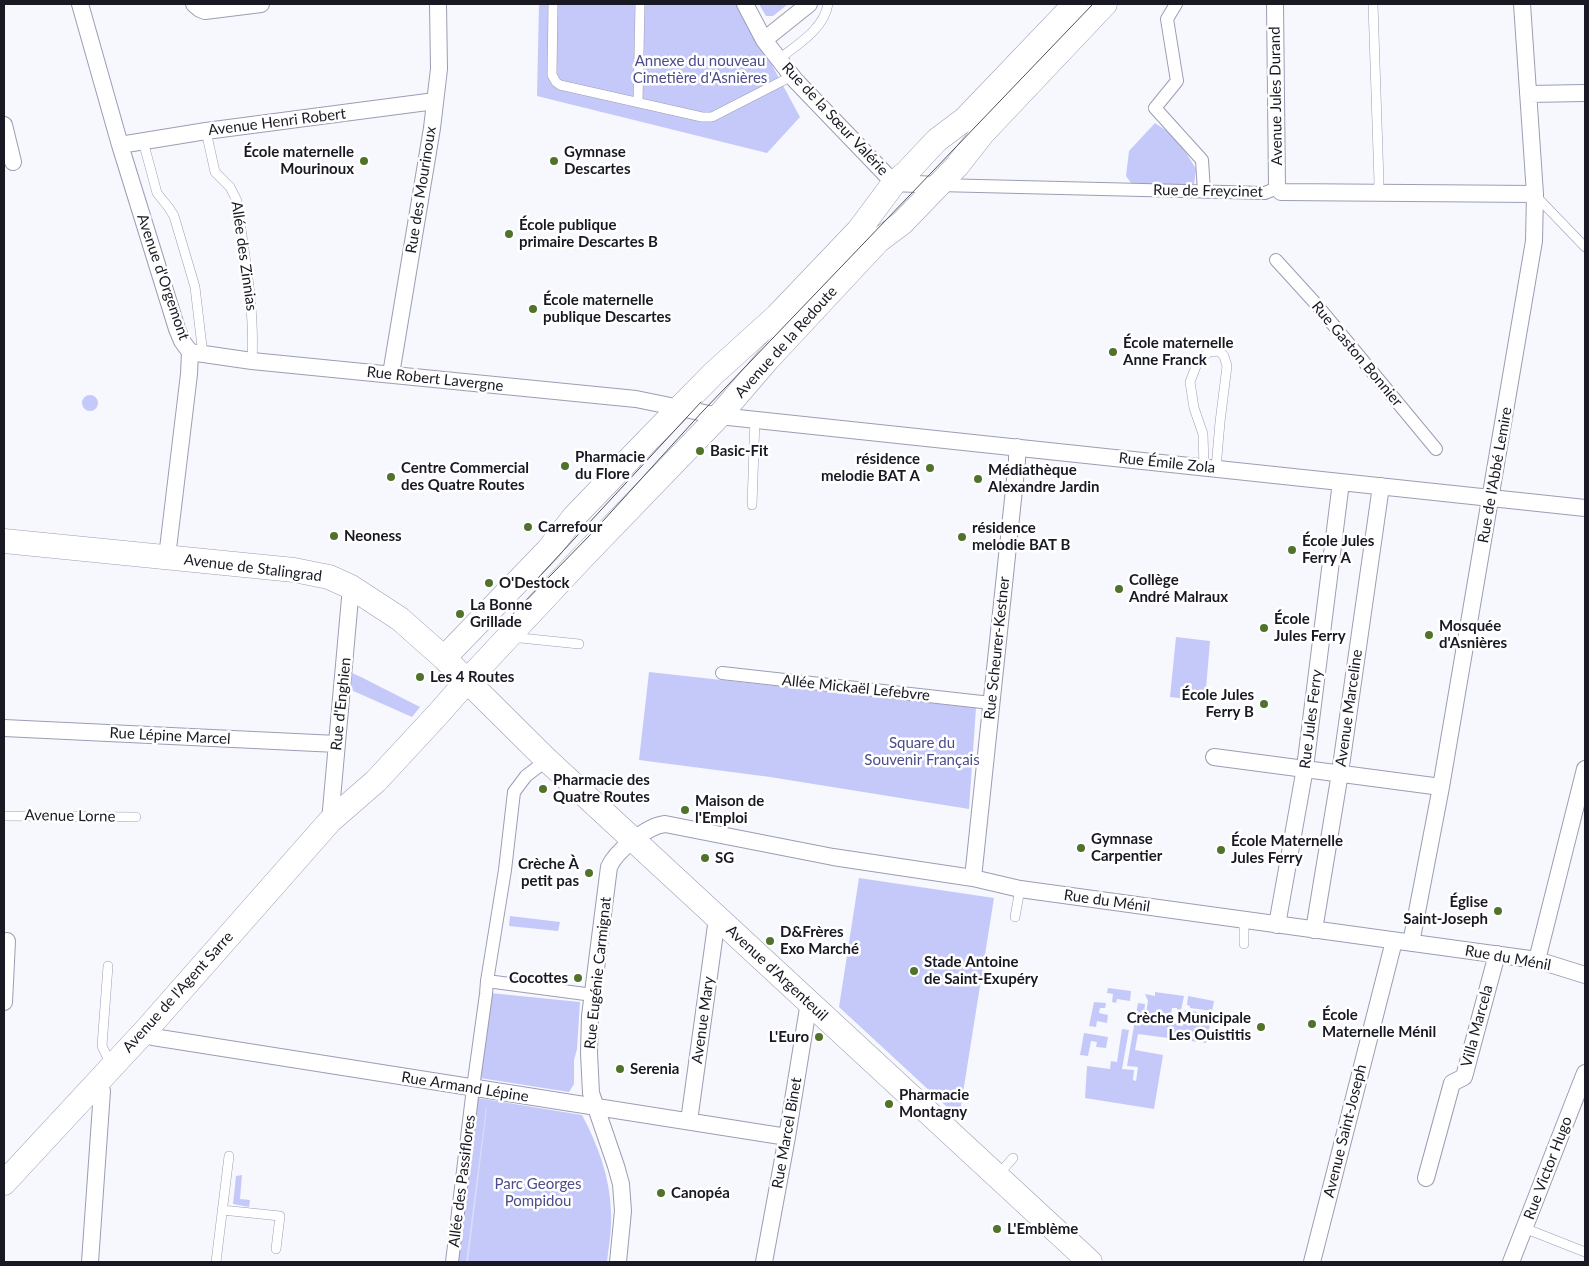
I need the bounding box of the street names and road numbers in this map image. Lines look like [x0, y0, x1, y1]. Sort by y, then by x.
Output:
street label: Avenue Jules Durand [1266, 26, 1286, 166]
street label: Rue de la Sœur Valérie [778, 59, 892, 179]
street label: Avenue Henri Robert [207, 105, 347, 139]
street label: Rue des Mourinoux [402, 125, 440, 255]
street label: Rue de Freycinet [1153, 181, 1263, 201]
street label: Allée des Zinnias [227, 200, 261, 312]
street label: Avenue d'Orgemont [133, 212, 193, 342]
street label: Avenue de la Redoute [731, 283, 841, 401]
street label: Rue Gaston Bonnier [1308, 298, 1406, 410]
street label: Rue Robert Lavergne [366, 363, 504, 395]
street label: Rue de l'Abbé Lemire [1474, 406, 1516, 544]
street label: Rue Émile Zola [1118, 449, 1216, 477]
street label: Avenue de Stalingrad [183, 551, 323, 585]
street label: Rue Scheurer-Kestner [981, 576, 1013, 720]
street label: Avenue Marceline [1332, 648, 1366, 768]
street label: Rue d'Enghien [327, 657, 355, 751]
street label: Rue Jules Ferry [1296, 668, 1326, 770]
street label: Allée Mickaël Lefebvre [781, 671, 931, 705]
street label: Rue Lépine Marcel [109, 724, 231, 748]
street label: Avenue Lorne [24, 806, 116, 826]
street label: Rue du Ménil [1063, 886, 1151, 916]
street label: Rue Eugénie Carmignat [581, 896, 615, 1050]
street label: Avenue d'Argenteuil [723, 921, 831, 1025]
street label: Avenue de l'Agent Sarre [119, 928, 237, 1056]
street label: Rue du Ménil [1464, 942, 1552, 974]
street label: Avenue Mary [688, 975, 718, 1065]
street label: Villa Marcela [1457, 983, 1497, 1069]
street label: Avenue Saint-Joseph [1320, 1062, 1370, 1200]
street label: Rue Armand Lépine [400, 1068, 530, 1106]
street label: Rue Marcel Binet [768, 1076, 806, 1190]
street label: Allée des Passiflores [445, 1114, 479, 1248]
street label: Rue Victor Hugo [1520, 1114, 1576, 1222]

